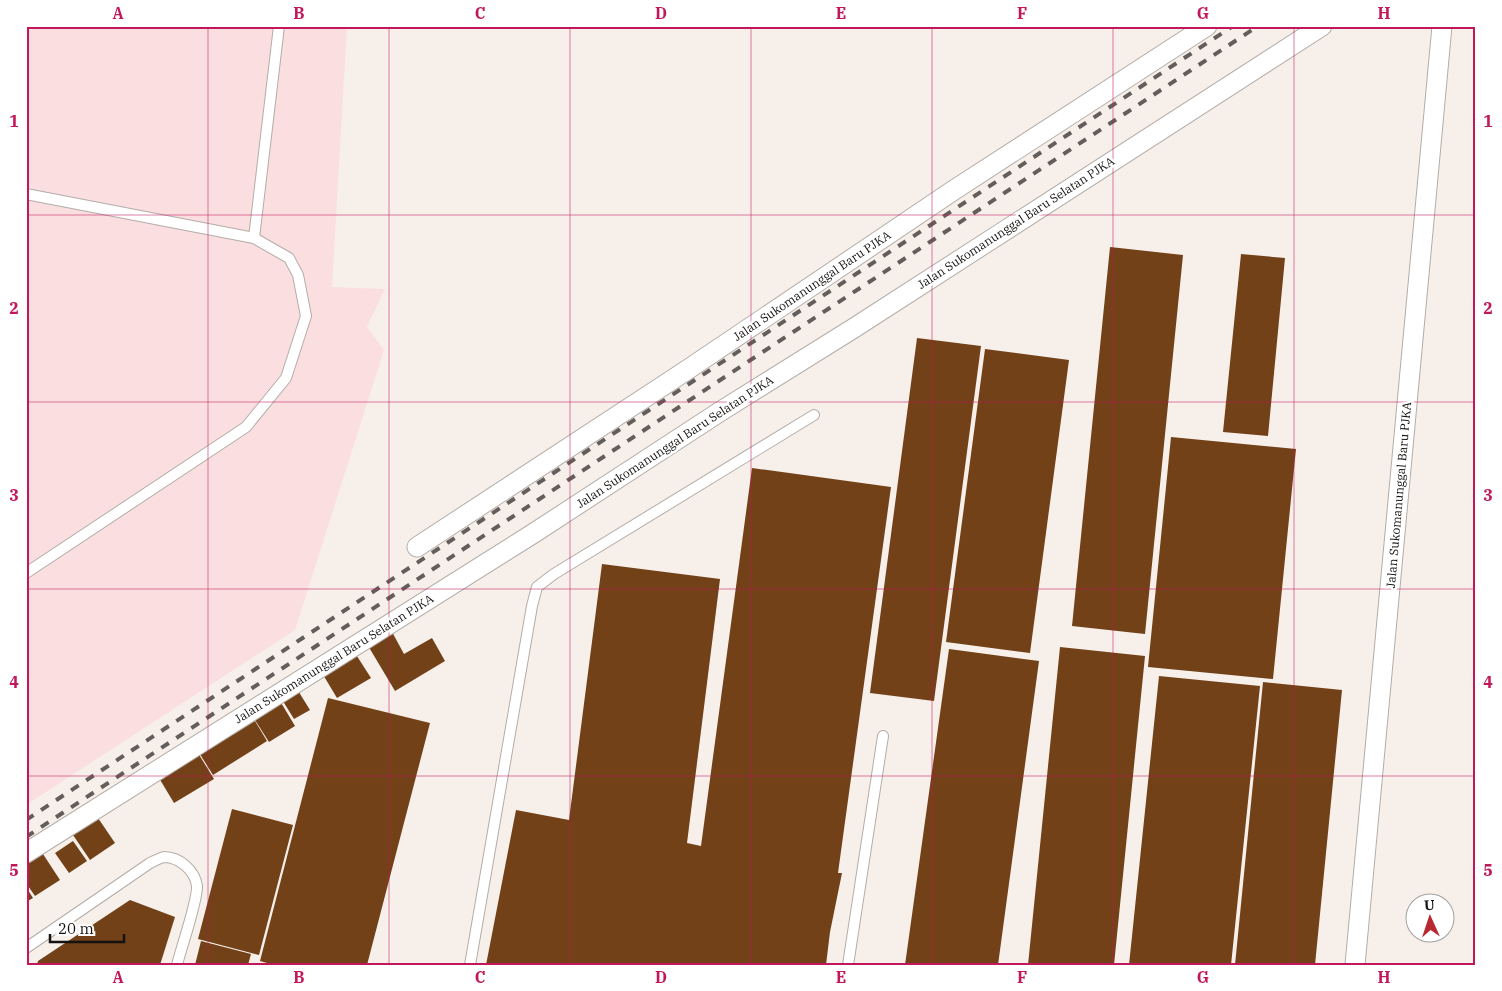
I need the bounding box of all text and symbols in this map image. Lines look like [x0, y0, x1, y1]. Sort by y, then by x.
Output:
text: A [112, 3, 124, 23]
text: B [293, 3, 305, 23]
text: C [475, 3, 485, 23]
text: D [655, 3, 667, 23]
text: E [836, 3, 846, 23]
text: F [1017, 3, 1027, 23]
text: G [1197, 3, 1209, 23]
text: H [1378, 3, 1391, 23]
text: 1 [9, 111, 19, 131]
text: 1 [1483, 111, 1493, 131]
street label: Jalan Sukomanunggal Baru Selatan PJKA [914, 153, 1118, 292]
street label: Jalan Sukomanunggal Baru PJKA [730, 227, 894, 344]
text: 2 [9, 298, 19, 318]
text: 2 [1483, 298, 1493, 318]
street label: Jalan Sukomanunggal Baru Selatan PJKA [573, 372, 777, 511]
street label: Jalan Sukomanunggal Baru PJKA [1383, 400, 1414, 589]
text: 3 [9, 485, 19, 505]
text: 3 [1483, 485, 1493, 505]
street label: Jalan Sukomanunggal Baru Selatan PJKA [232, 590, 437, 726]
text: 4 [9, 672, 19, 692]
text: 4 [1483, 672, 1493, 692]
text: 5 [9, 860, 19, 880]
text: 5 [1483, 860, 1493, 880]
north arrow [1404, 894, 1454, 944]
text: U [1423, 896, 1435, 914]
scale bar [50, 911, 124, 943]
text: 20 m [58, 919, 94, 938]
text: A [112, 967, 124, 987]
text: B [293, 967, 305, 987]
text: C [475, 967, 485, 987]
text: D [655, 967, 667, 987]
text: E [836, 967, 846, 987]
text: F [1017, 967, 1027, 987]
text: G [1197, 967, 1209, 987]
text: H [1378, 967, 1391, 987]

